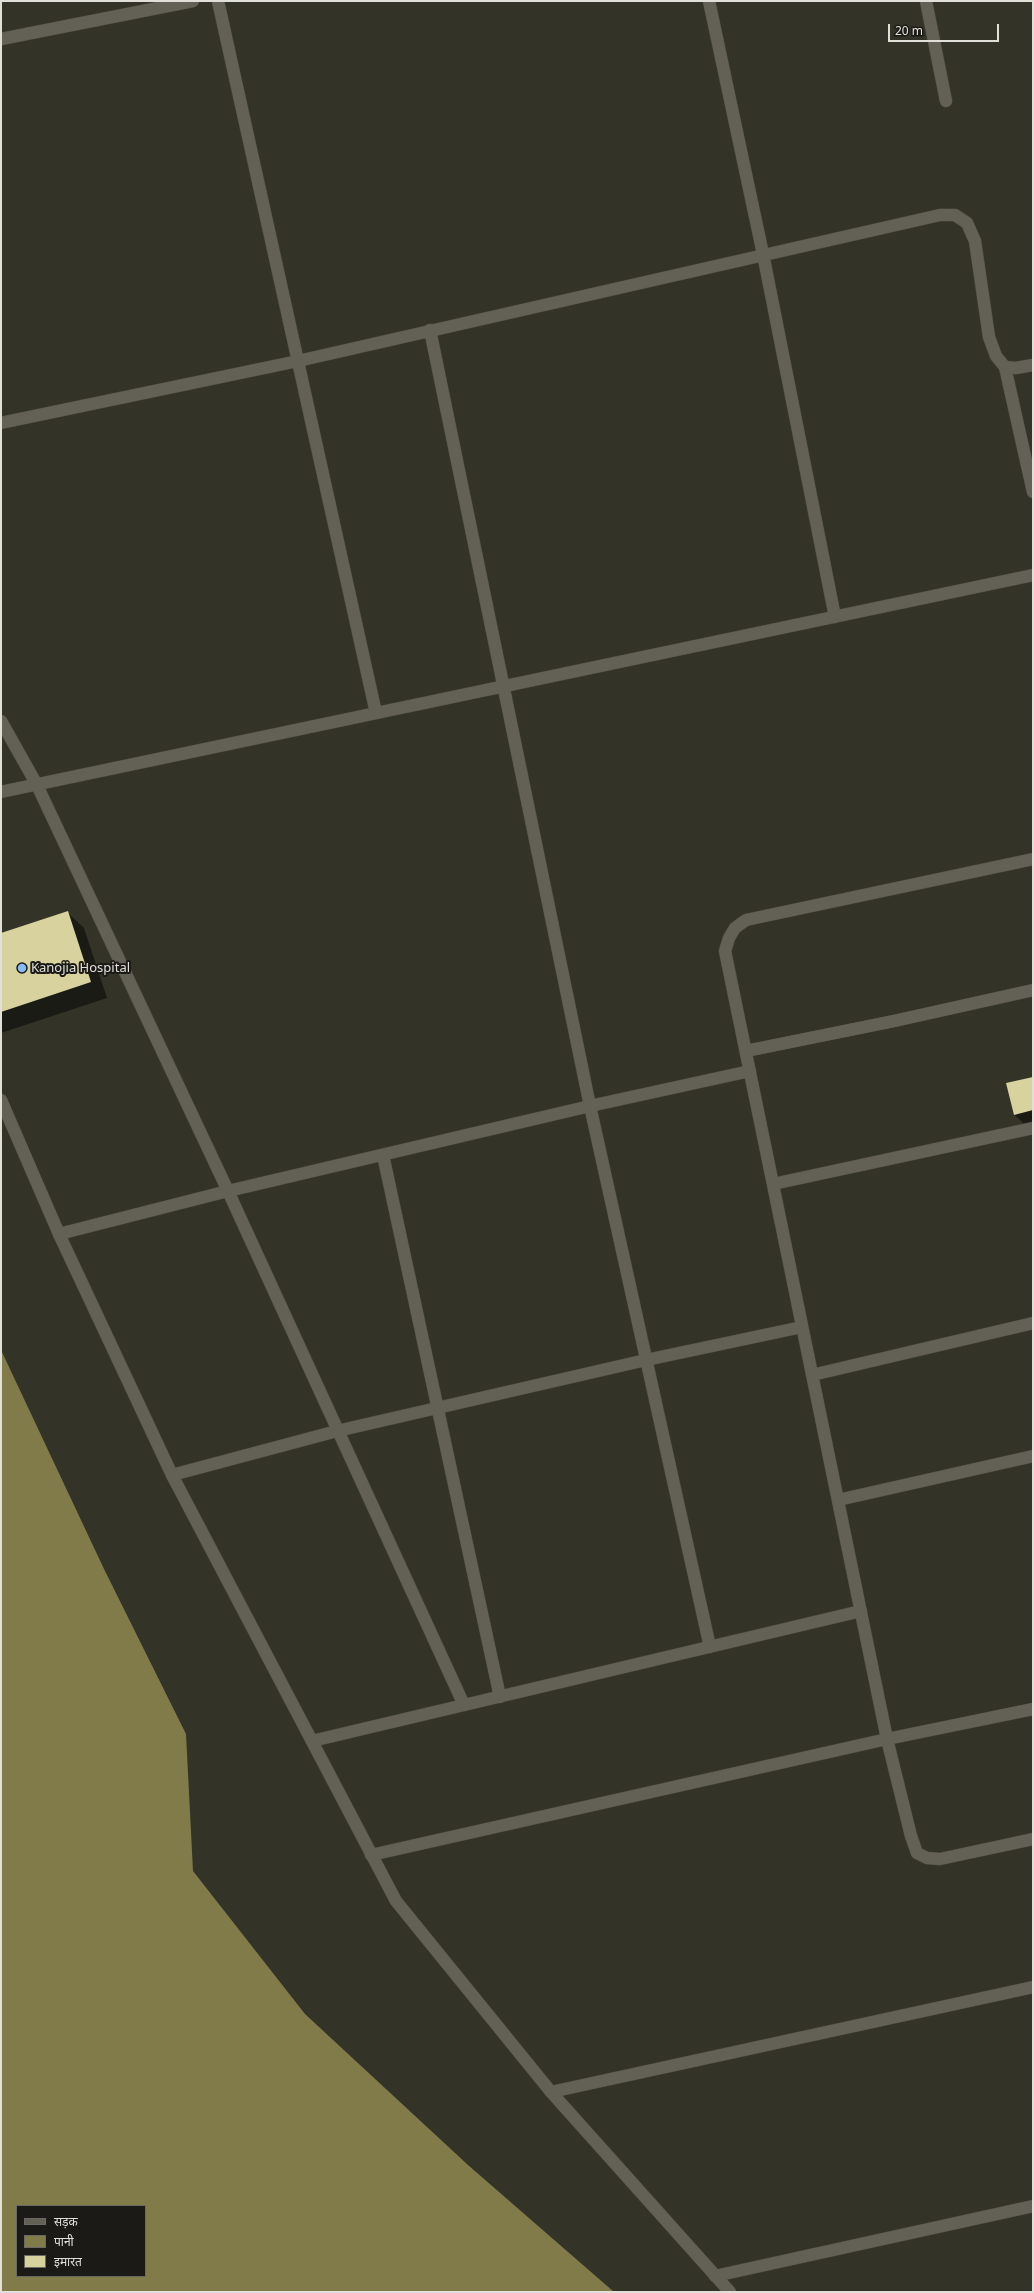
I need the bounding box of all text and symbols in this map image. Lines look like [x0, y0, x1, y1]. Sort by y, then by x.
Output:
scale bar [890, 16, 1001, 42]
text: 20 m [895, 22, 923, 39]
place label: Kanojia Hospital [31, 960, 130, 976]
marker: Kanojia Hospital [16, 962, 28, 974]
legend [16, 2205, 146, 2277]
text: सड़क [54, 2213, 78, 2230]
text: पानी [54, 2233, 74, 2250]
text: इमारत [54, 2253, 82, 2270]

